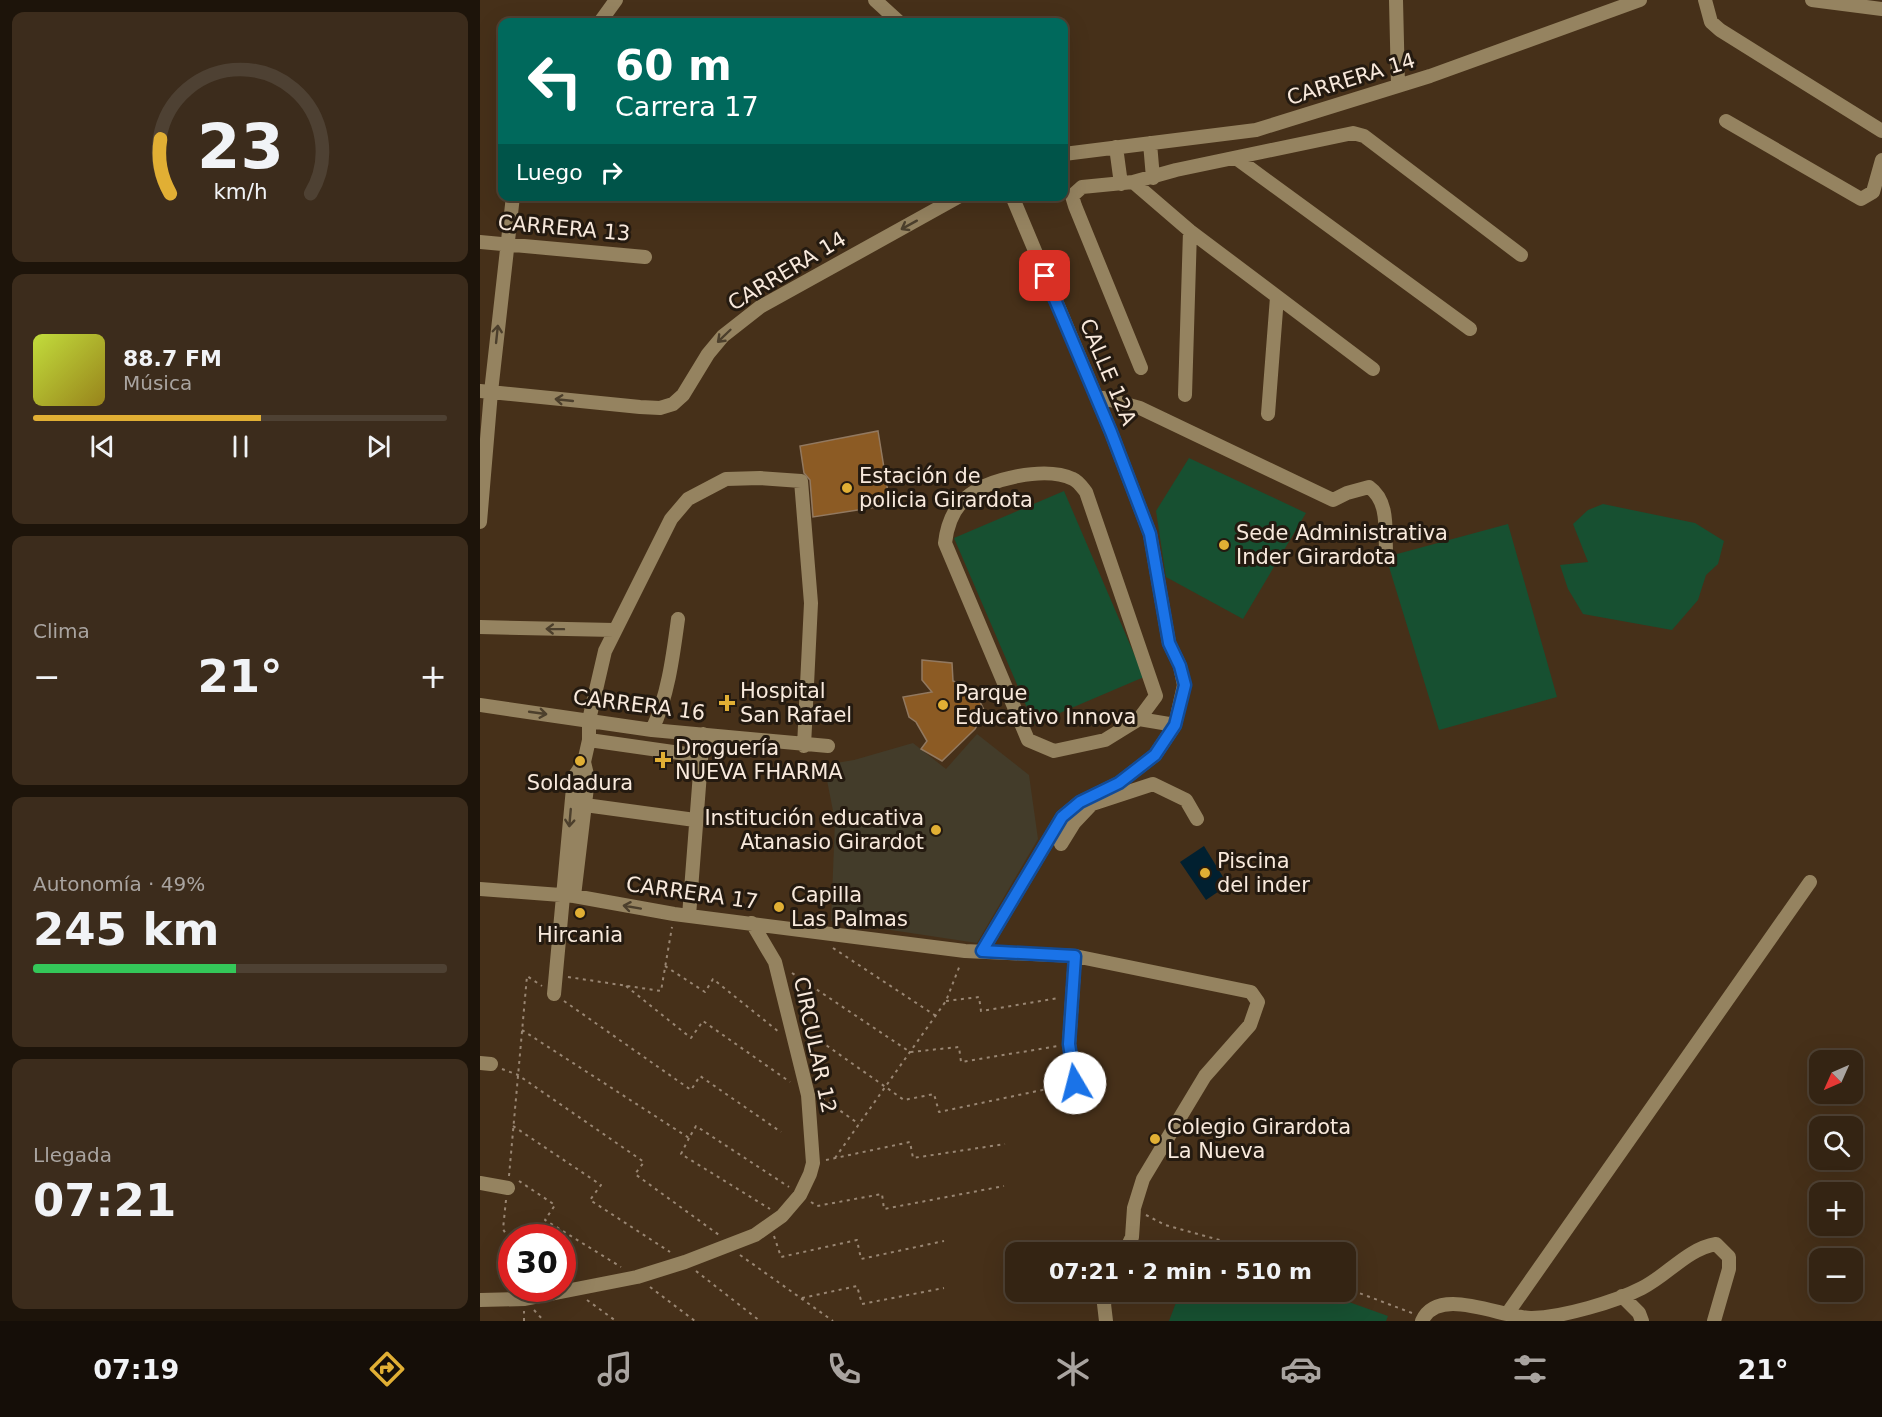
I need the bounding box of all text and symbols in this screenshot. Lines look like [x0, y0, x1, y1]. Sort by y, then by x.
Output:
text: 60 m [615, 41, 732, 90]
icon: left [516, 42, 594, 120]
street label: CARRERA 14 [1284, 48, 1418, 110]
text: Carrera 17 [615, 91, 759, 122]
text: 23 [197, 110, 283, 183]
icon: right [595, 156, 628, 189]
text: Luego [516, 160, 583, 185]
text: km/h [213, 179, 267, 204]
street label: CARRERA 13 [497, 210, 631, 246]
one-way arrow [900, 220, 918, 231]
street label: CARRERA 14 [724, 226, 850, 316]
pin [1019, 250, 1070, 301]
icon: arrive [1028, 259, 1061, 292]
street label: CALLE 12A [1075, 315, 1141, 429]
one-way arrow [492, 325, 503, 345]
one-way arrow [717, 329, 732, 344]
text: 88.7 FM [123, 346, 222, 371]
text: Música [123, 371, 192, 395]
one-way arrow [555, 394, 575, 405]
icon: previous [86, 430, 119, 463]
icon: pause [224, 430, 257, 463]
icon: next [362, 430, 395, 463]
place label: Estación de policia Girardota [859, 464, 1033, 512]
marker: Estación de policia Girardota [840, 481, 854, 495]
place label: Sede Administrativa Inder Girardota [1236, 521, 1448, 569]
marker: Sede Administrativa Inder Girardota [1217, 538, 1231, 552]
text: Clima [33, 619, 90, 643]
one-way arrow [546, 623, 566, 635]
text: 21° [197, 650, 283, 703]
text: − [33, 657, 61, 696]
text: + [419, 657, 447, 696]
place label: Hospital San Rafael [740, 679, 852, 727]
place label: Parque Educativo Innova [955, 681, 1136, 729]
street label: CARRERA 16 [572, 685, 706, 725]
marker: Hospital San Rafael [718, 694, 736, 712]
marker: Parque Educativo Innova [936, 698, 950, 712]
one-way arrow [528, 708, 547, 719]
place label: Droguería NUEVA FHARMA [675, 736, 843, 784]
marker: Droguería NUEVA FHARMA [656, 753, 670, 767]
marker: Soldadura [573, 754, 587, 768]
place label: Soldadura [527, 771, 633, 795]
place label: Institución educativa Atanasio Girardot [704, 806, 924, 854]
one-way arrow [564, 807, 575, 827]
marker: Institución educativa Atanasio Girardot [929, 823, 943, 837]
place label: Piscina del inder [1217, 849, 1310, 897]
marker: Piscina del inder [1198, 866, 1212, 880]
text: Autonomía · 49% [33, 872, 205, 896]
street label: CARRERA 17 [624, 872, 760, 914]
place label: Capilla Las Palmas [791, 883, 908, 931]
marker: Capilla Las Palmas [772, 900, 786, 914]
one-way arrow [622, 901, 642, 912]
text: 245 km [33, 903, 219, 956]
marker: Hircania [573, 906, 587, 920]
place label: Hircania [537, 923, 623, 947]
street label: CIRCULAR 12 [789, 975, 841, 1115]
north arrow [1809, 1050, 1863, 1104]
map controls [1809, 1050, 1863, 1302]
position arrow [1043, 1051, 1107, 1115]
place label: Colegio Girardota La Nueva [1167, 1115, 1351, 1163]
button: search [1809, 1116, 1863, 1170]
marker: Colegio Girardota La Nueva [1148, 1132, 1162, 1146]
text: Llegada [33, 1143, 112, 1167]
text: 07:21 [33, 1174, 176, 1227]
button: + [1809, 1182, 1863, 1236]
speed limit sign: 30 [498, 1224, 576, 1302]
button: − [1809, 1248, 1863, 1302]
text: 07:21 · 2 min · 510 m [1049, 1259, 1312, 1284]
icon: directions [366, 1348, 408, 1390]
icon: music [594, 1348, 636, 1390]
icon: phone [823, 1348, 865, 1390]
icon: climate [1052, 1348, 1094, 1390]
icon: car [1280, 1348, 1322, 1390]
icon: filters [1509, 1348, 1551, 1390]
text: 07:19 [93, 1354, 179, 1385]
text: 21° [1738, 1354, 1789, 1385]

